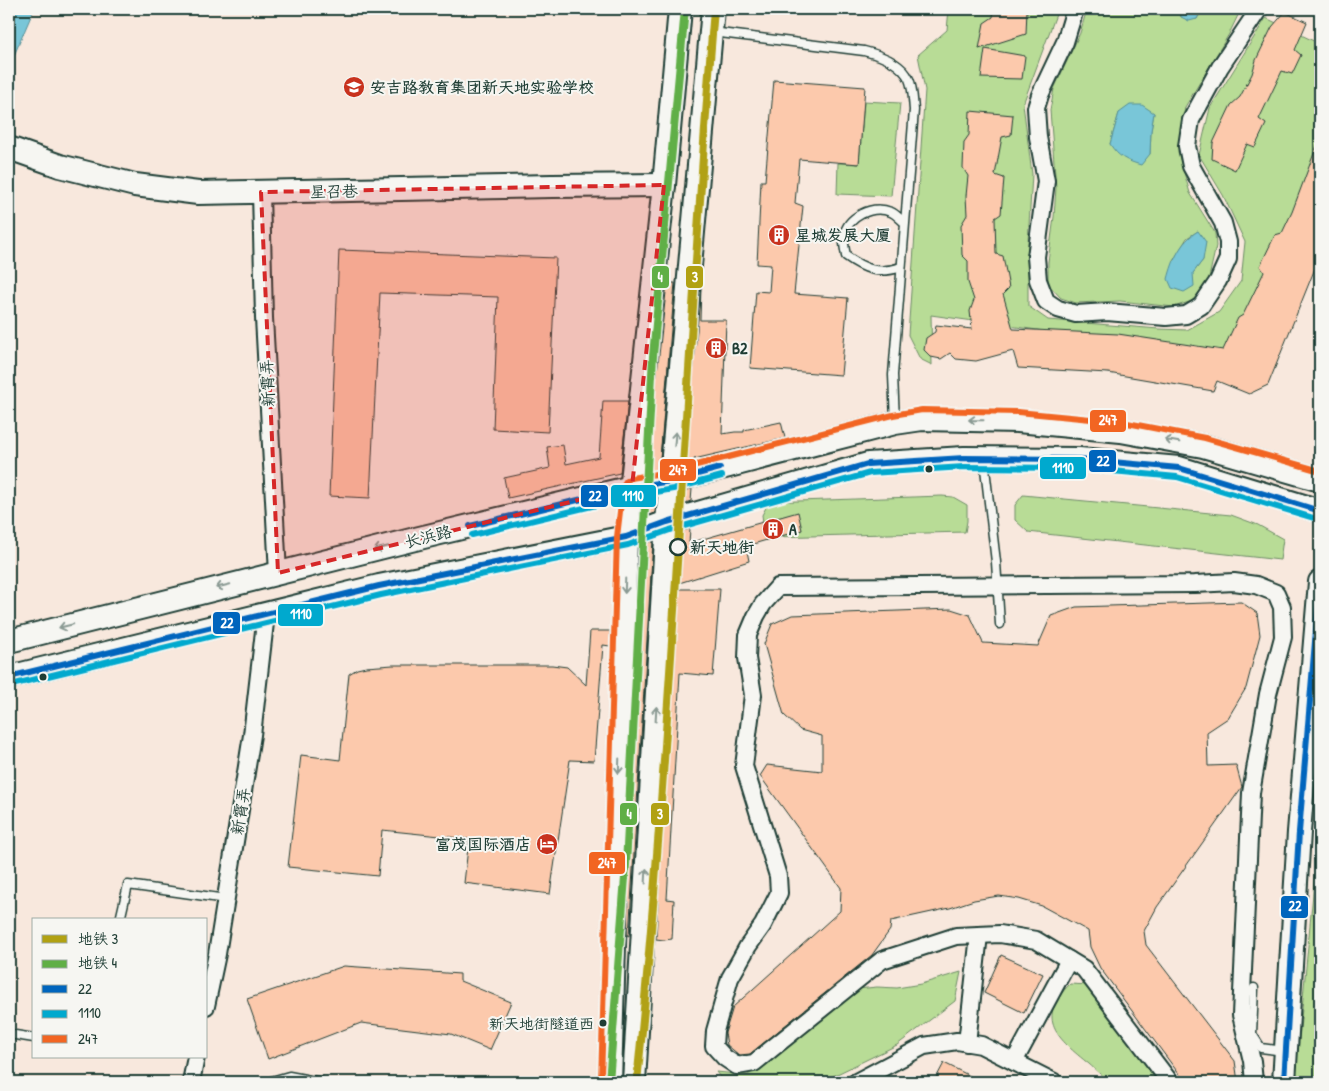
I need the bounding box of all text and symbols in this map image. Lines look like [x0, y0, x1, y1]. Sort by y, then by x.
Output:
school or university icon: 安吉路教育集团新天地实验学校 [342, 75, 366, 99]
place label: 安吉路教育集团新天地实验学校 [370, 76, 594, 98]
street label: 星召巷 [310, 180, 358, 202]
building icon: 星城发展大厦 [767, 223, 791, 247]
place label: 星城发展大厦 [795, 224, 891, 246]
line badge: 4 [651, 265, 670, 289]
line badge: 3 [685, 265, 704, 289]
text: 4 [657, 267, 663, 286]
text: 3 [692, 267, 699, 286]
building icon: B2 [704, 336, 728, 360]
place label: B2 [732, 337, 748, 359]
street label: 新霄弄 [255, 358, 279, 408]
line badge: 247 [1089, 409, 1127, 433]
text: 247 [1099, 410, 1117, 429]
one-way arrow [968, 415, 984, 425]
one-way arrow [670, 431, 679, 447]
one-way arrow [1164, 435, 1180, 445]
line badge: 22 [1088, 449, 1117, 473]
text: 22 [1096, 451, 1110, 470]
line badge: 1110 [1039, 456, 1087, 480]
line badge: 247 [659, 458, 697, 482]
text: 1110 [1052, 458, 1074, 477]
text: 247 [669, 460, 687, 479]
unlabelled marker [924, 464, 934, 474]
line badge: 22 [580, 484, 609, 508]
line badge: 1110 [610, 484, 657, 508]
text: 22 [588, 486, 602, 505]
text: 1110 [622, 486, 644, 505]
building icon: A [761, 517, 785, 541]
place label: A [789, 518, 797, 540]
street label: 长浜路 [402, 520, 454, 552]
place label: 新天地街 [690, 536, 754, 558]
marker: 新天地街 [669, 538, 687, 556]
one-way arrow [373, 543, 389, 553]
one-way arrow [620, 578, 629, 594]
one-way arrow [216, 582, 232, 591]
line badge: 1110 [277, 603, 324, 627]
text: 1110 [290, 604, 312, 623]
line badge: 22 [212, 611, 241, 635]
text: 22 [220, 613, 234, 632]
one-way arrow [58, 622, 74, 632]
unlabelled marker [38, 672, 48, 682]
one-way arrow [651, 706, 660, 722]
one-way arrow [615, 757, 624, 773]
street label: 新霄弄 [225, 786, 255, 836]
line badge: 4 [619, 802, 638, 826]
line badge: 3 [650, 802, 670, 826]
text: 4 [626, 804, 632, 823]
text: 3 [657, 804, 664, 823]
hotel icon: 富茂国际酒店 [535, 832, 559, 856]
place label: 富茂国际酒店 [435, 833, 531, 855]
line badge: 247 [588, 851, 626, 875]
text: 247 [598, 853, 616, 872]
one-way arrow [642, 869, 651, 885]
line badge: 22 [1280, 895, 1309, 919]
text: 22 [1288, 896, 1302, 915]
legend [32, 918, 208, 1058]
text: 地铁 3 [78, 928, 118, 949]
text: 地铁 4 [78, 952, 117, 973]
text: 22 [78, 978, 92, 999]
text: 1110 [78, 1002, 101, 1023]
place label: 新天地街隧道西 [489, 1013, 594, 1034]
marker: 新天地街隧道西 [598, 1018, 608, 1028]
text: 247 [78, 1028, 98, 1049]

